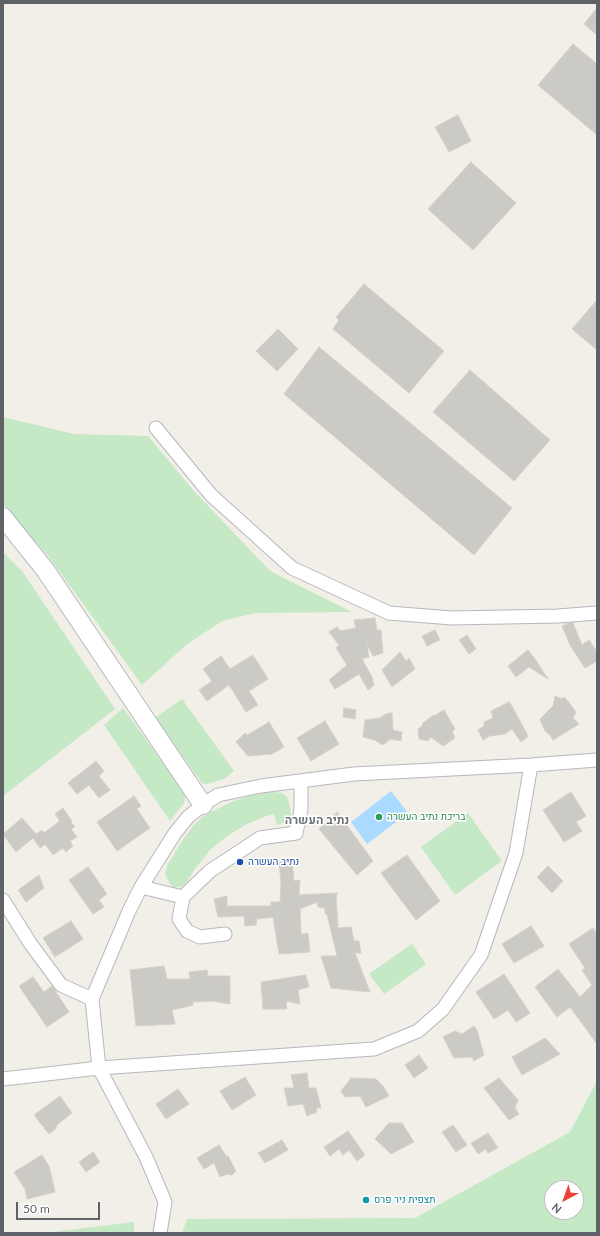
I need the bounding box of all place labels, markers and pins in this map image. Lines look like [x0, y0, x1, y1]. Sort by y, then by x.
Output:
place label: בריכת נתיב העשרה [387, 811, 465, 823]
marker: בריכת נתיב העשרה [374, 812, 384, 822]
place label: נתיב העשרה [248, 856, 299, 868]
marker: נתיב העשרה [235, 857, 245, 867]
place label: תצפית ניר פרס [374, 1194, 435, 1206]
marker: תצפית ניר פרס [361, 1195, 371, 1205]

